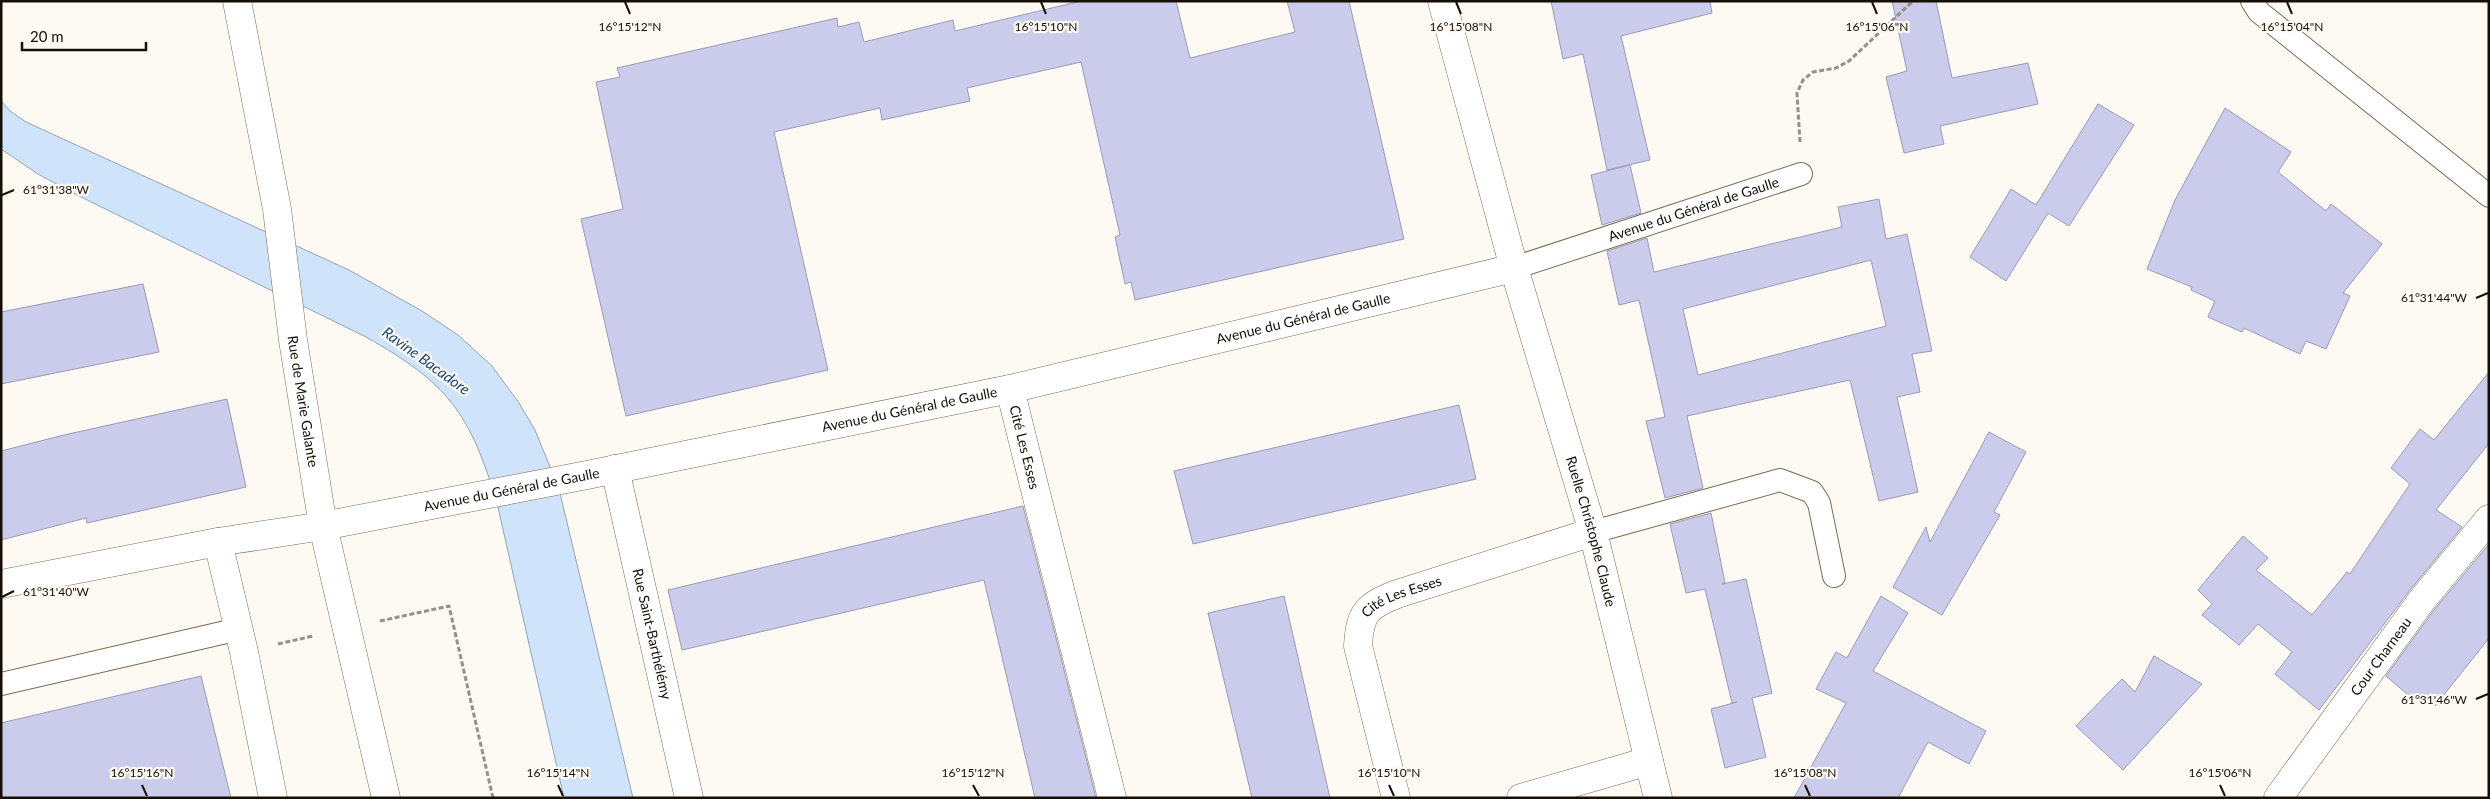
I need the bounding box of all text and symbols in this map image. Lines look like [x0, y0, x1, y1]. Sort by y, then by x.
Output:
text: 16°15'12"N [599, 19, 661, 34]
text: 16°15'10"N [1015, 19, 1077, 34]
text: 16°15'08"N [1430, 19, 1492, 34]
text: 16°15'06"N [1846, 19, 1908, 34]
text: 16°15'04"N [2261, 19, 2323, 34]
scale bar [22, 20, 146, 52]
text: 20 m [30, 27, 64, 45]
street label: Avenue du Général de Gaulle [1606, 173, 1781, 245]
text: 61°31'38"W [23, 182, 90, 197]
street label: Avenue du Général de Gaulle [1214, 289, 1392, 347]
text: 61°31'44"W [2401, 290, 2468, 305]
water label: Ravine Bacadore [379, 322, 474, 398]
street label: Rue de Marie Galante [285, 335, 322, 468]
street label: Avenue du Général de Gaulle [820, 383, 999, 435]
street label: Cité Les Esses [1006, 403, 1044, 491]
street label: Ruelle Christophe Claude [1563, 454, 1620, 608]
street label: Avenue du Général de Gaulle [422, 464, 601, 514]
street label: Rue Saint-Barthélémy [630, 567, 676, 702]
street label: Cité Les Esses [1357, 571, 1443, 620]
text: 61°31'40"W [23, 584, 90, 599]
street label: Cour Charneau [2346, 614, 2415, 699]
text: 61°31'46"W [2401, 692, 2468, 707]
text: 16°15'16"N [111, 765, 173, 780]
text: 16°15'14"N [527, 765, 589, 780]
text: 16°15'12"N [942, 765, 1004, 780]
text: 16°15'10"N [1358, 765, 1420, 780]
text: 16°15'08"N [1774, 765, 1836, 780]
text: 16°15'06"N [2189, 765, 2251, 780]

